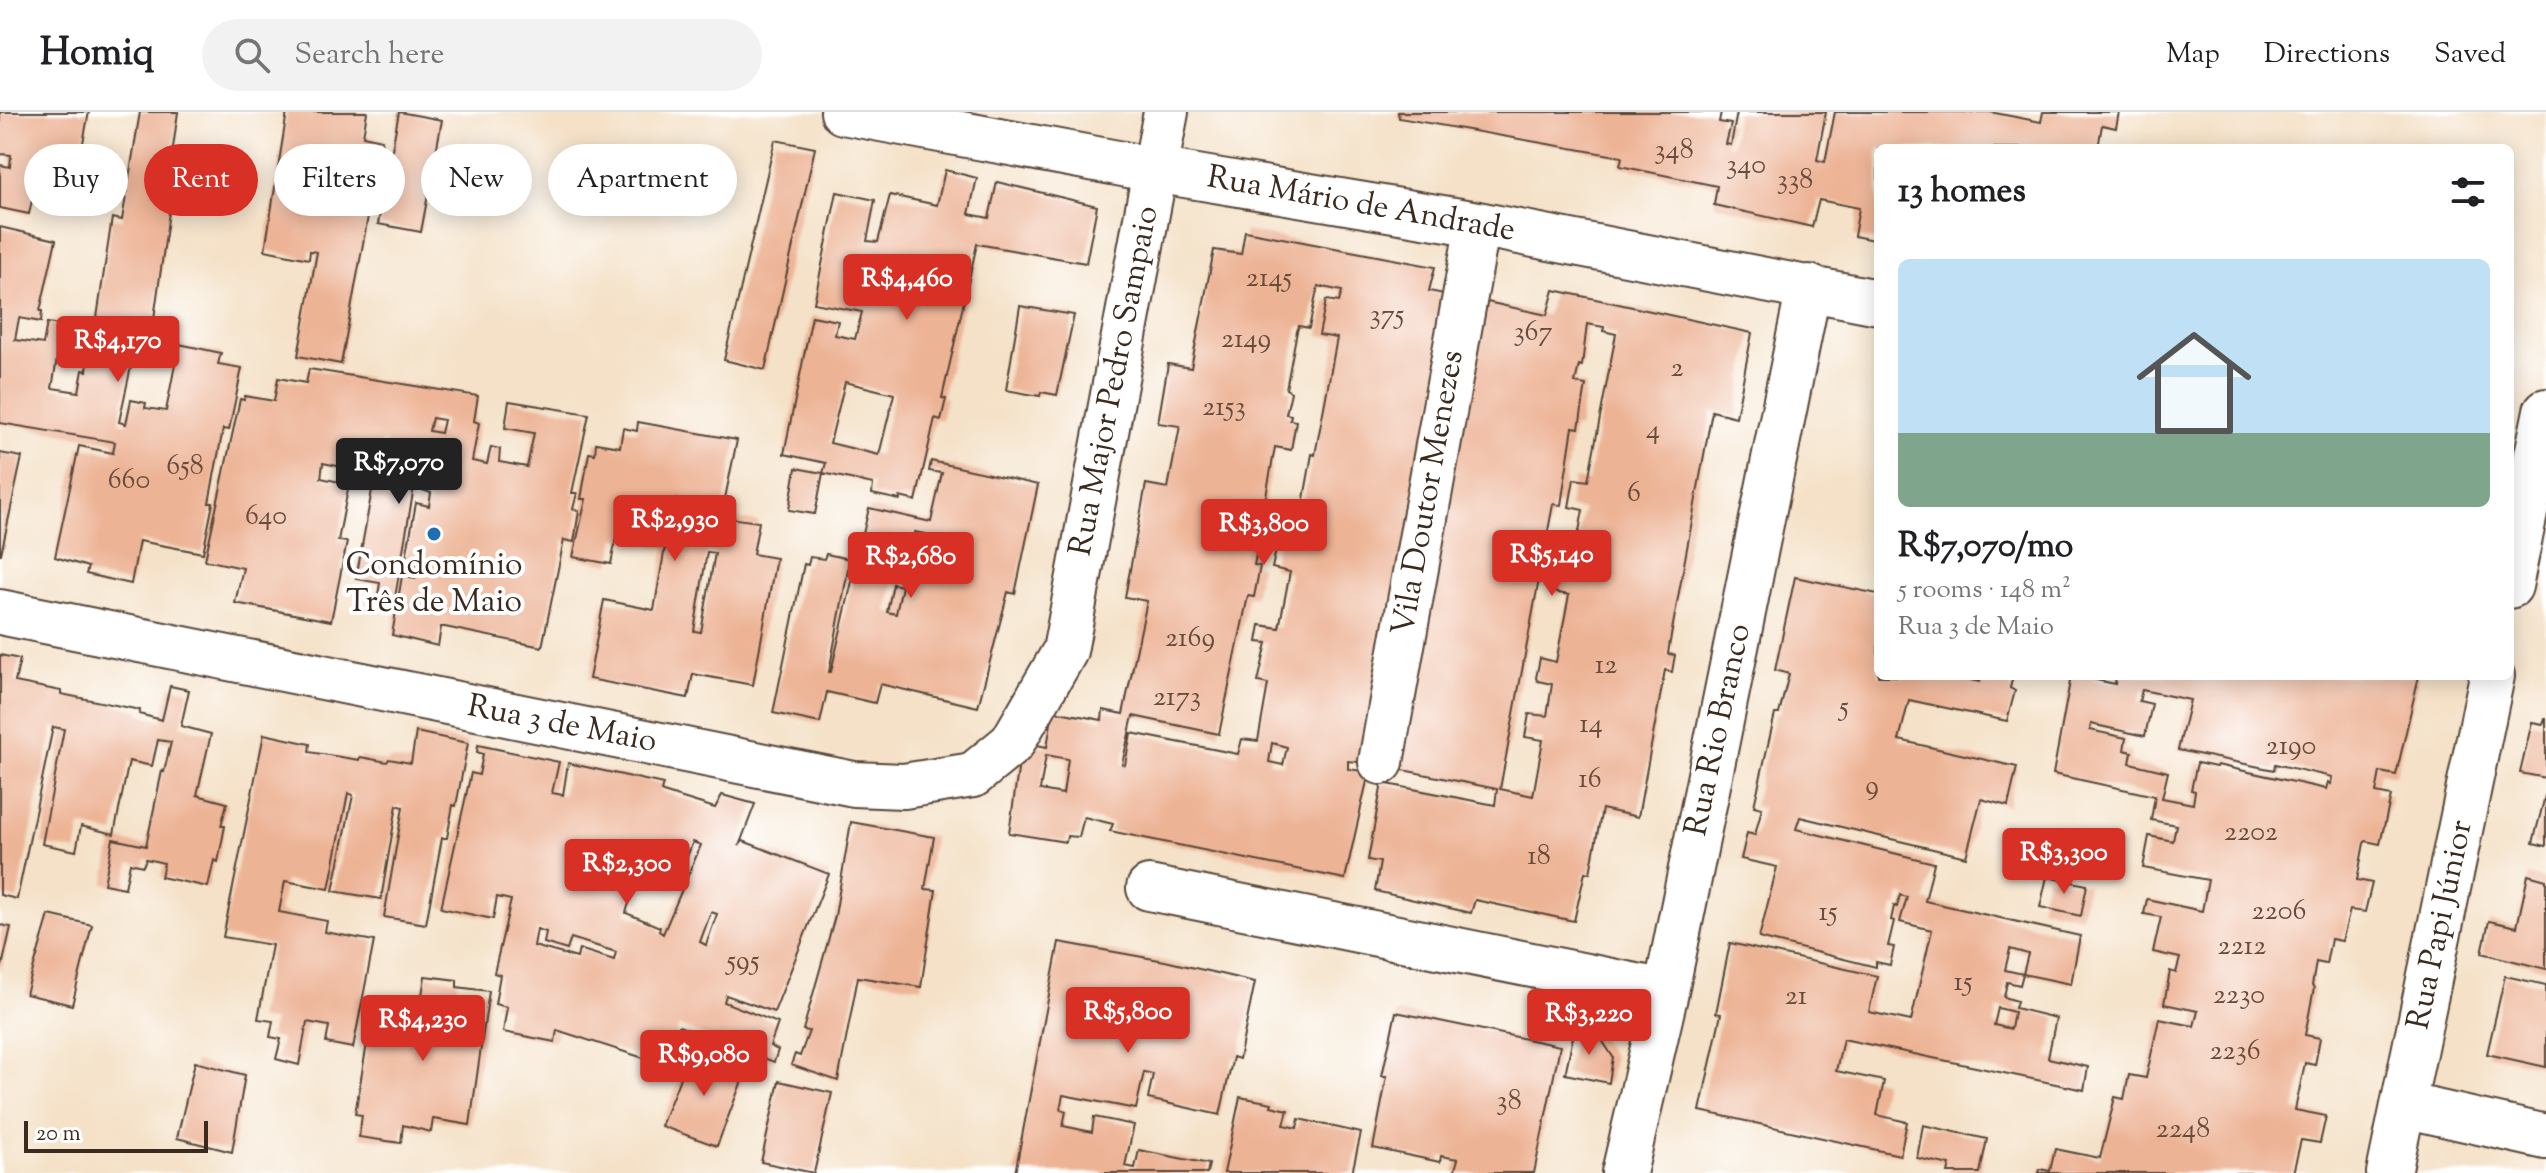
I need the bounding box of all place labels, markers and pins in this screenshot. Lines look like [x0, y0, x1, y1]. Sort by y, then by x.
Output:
pin: R$4,460 [833, 254, 981, 322]
pin: R$4,170 [44, 316, 192, 384]
pin: R$7,070 [325, 438, 473, 506]
pin: R$2,930 [601, 495, 749, 563]
pin: R$3,800 [1190, 499, 1338, 567]
marker: Condomínio Três de Maio [425, 525, 443, 543]
pin: R$5,140 [1478, 530, 1626, 598]
pin: R$2,680 [837, 532, 985, 600]
place label: Condomínio Três de Maio [345, 543, 523, 626]
pin: R$3,300 [1990, 828, 2138, 896]
pin: R$2,300 [553, 839, 701, 907]
pin: R$5,800 [1054, 987, 1202, 1055]
pin: R$3,220 [1515, 989, 1663, 1057]
pin: R$4,230 [349, 995, 497, 1063]
pin: R$9,080 [630, 1030, 778, 1098]

